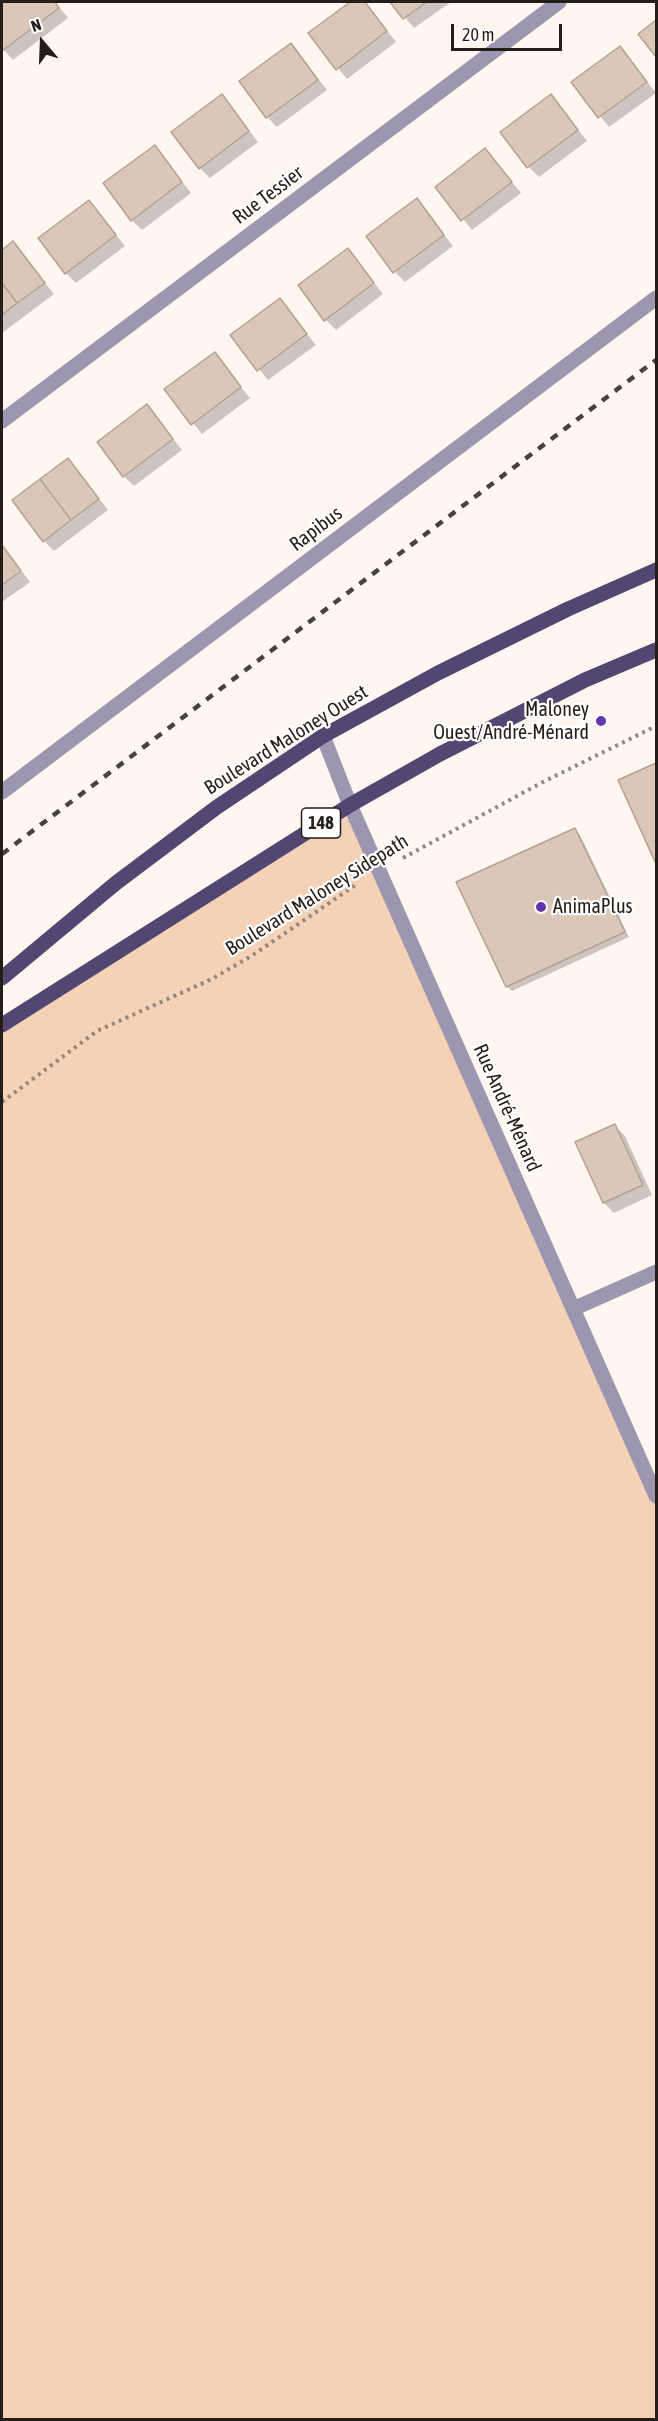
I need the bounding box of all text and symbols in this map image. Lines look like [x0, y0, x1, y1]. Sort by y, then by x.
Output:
north arrow [12, 12, 72, 72]
scale bar [454, 12, 565, 50]
text: N [29, 15, 44, 35]
text: 20 m [462, 24, 494, 45]
street label: Rue Tessier [228, 161, 308, 229]
street label: Rapibus [285, 501, 347, 557]
street label: Boulevard Maloney Ouest [200, 680, 372, 800]
place label: Maloney Ouest/André-Ménard [433, 698, 589, 745]
marker: Maloney Ouest/André-Ménard [594, 714, 608, 728]
road number: 148 [302, 808, 340, 838]
street label: Boulevard Maloney Sidepath [221, 829, 413, 961]
place label: AnimaPlus [553, 895, 633, 919]
marker: AnimaPlus [534, 900, 548, 914]
street label: Rue André-Ménard [468, 1040, 546, 1176]

